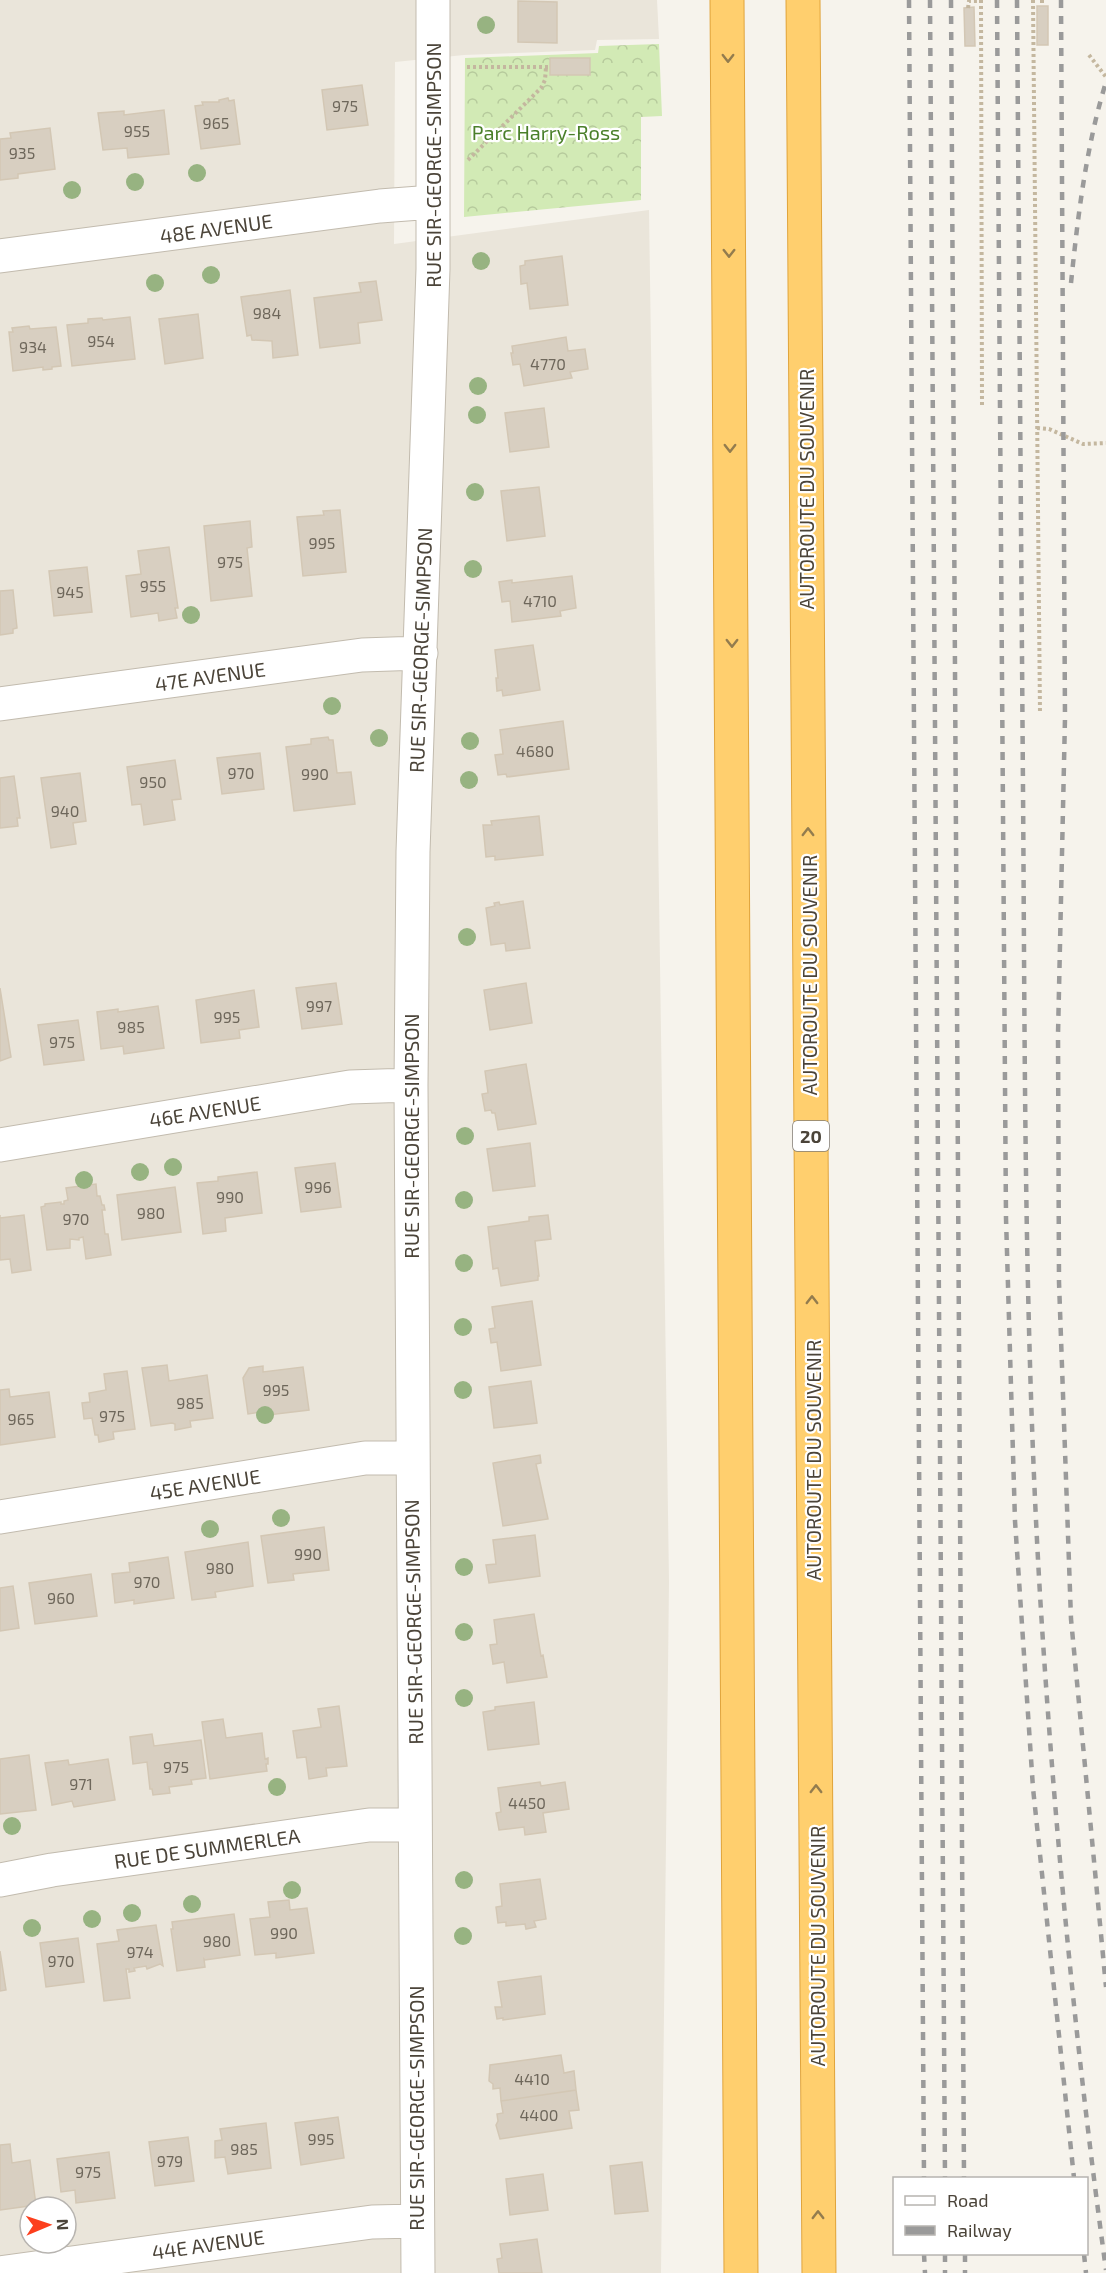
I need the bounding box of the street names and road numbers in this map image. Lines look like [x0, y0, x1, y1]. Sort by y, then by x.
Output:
street label: RUE SIR-GEORGE-SIMPSON [421, 42, 445, 288]
street label: 48E AVENUE [158, 208, 274, 248]
street label: AUTOROUTE DU SOUVENIR [794, 369, 818, 609]
street label: RUE SIR-GEORGE-SIMPSON [404, 527, 436, 773]
street label: 47E AVENUE [153, 656, 267, 696]
street label: AUTOROUTE DU SOUVENIR [797, 855, 821, 1095]
street label: RUE SIR-GEORGE-SIMPSON [399, 1013, 423, 1259]
street label: 46E AVENUE [147, 1090, 263, 1132]
road number: 20 [793, 1121, 829, 1151]
street label: AUTOROUTE DU SOUVENIR [801, 1340, 825, 1580]
street label: 45E AVENUE [148, 1463, 262, 1505]
street label: RUE SIR-GEORGE-SIMPSON [399, 1499, 427, 1745]
street label: RUE DE SUMMERLEA [113, 1823, 302, 1873]
street label: AUTOROUTE DU SOUVENIR [805, 1826, 829, 2066]
street label: RUE SIR-GEORGE-SIMPSON [404, 1985, 428, 2231]
street label: 44E AVENUE [150, 2224, 266, 2264]

